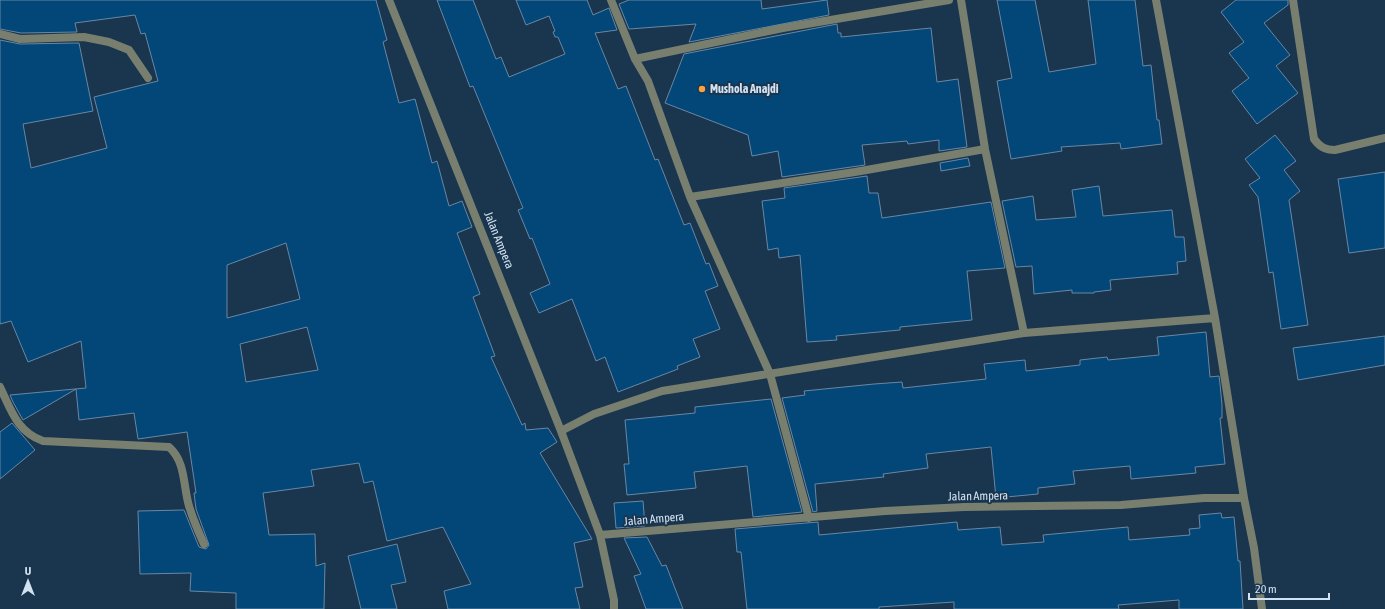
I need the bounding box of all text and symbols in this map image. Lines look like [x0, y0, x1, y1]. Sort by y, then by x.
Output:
place label: Mushola Anajdi [710, 82, 779, 96]
marker: Mushola Anajdi [697, 84, 707, 94]
street label: Jalan Ampera [481, 209, 517, 271]
street label: Jalan Ampera [948, 488, 1008, 504]
street label: Jalan Ampera [623, 509, 685, 529]
north arrow [8, 561, 48, 601]
text: U [25, 565, 31, 577]
scale bar [1249, 575, 1329, 601]
text: 20 m [1255, 582, 1277, 596]

